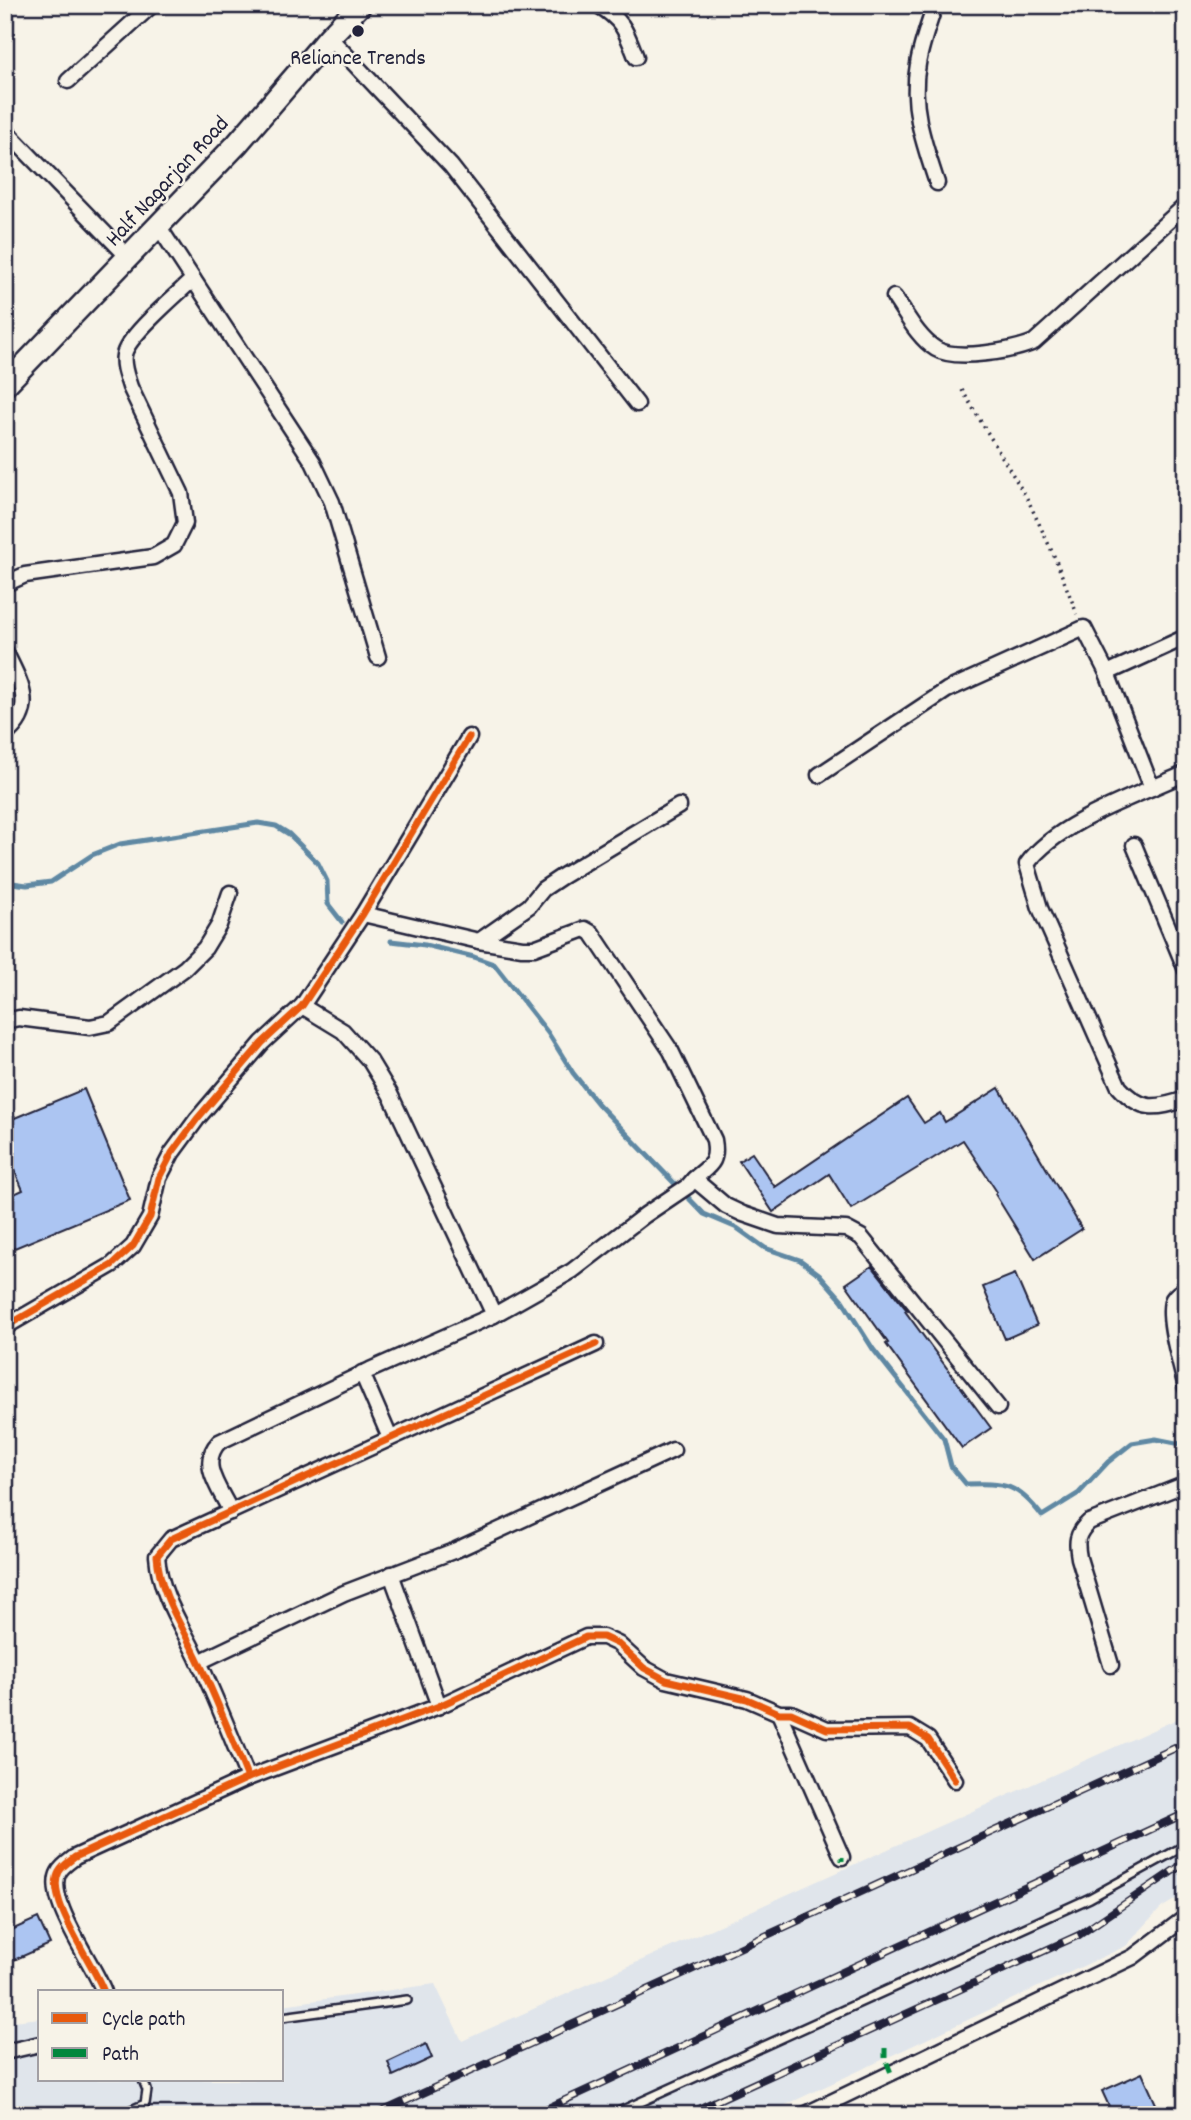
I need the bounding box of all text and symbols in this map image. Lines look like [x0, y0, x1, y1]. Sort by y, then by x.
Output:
marker: Reliance Trends [350, 23, 366, 39]
place label: Reliance Trends [290, 43, 426, 76]
street label: Half Nagarjan Road [99, 109, 238, 255]
legend [38, 1990, 284, 2082]
text: Cycle path [102, 2006, 185, 2036]
text: Path [102, 2041, 139, 2071]

